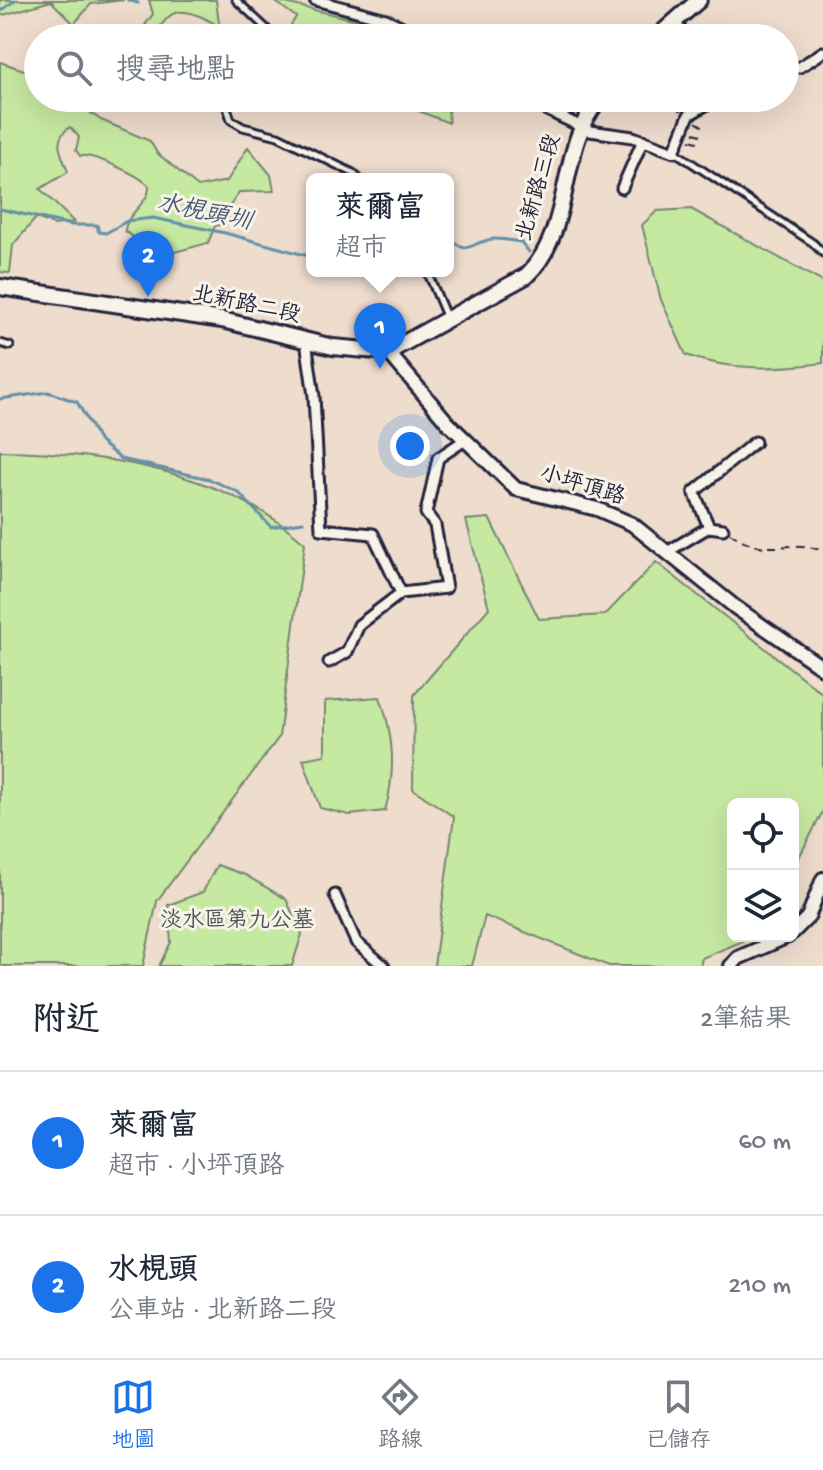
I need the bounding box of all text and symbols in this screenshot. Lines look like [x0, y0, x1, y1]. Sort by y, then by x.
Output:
search box [24, 24, 799, 112]
icon: search [52, 46, 96, 90]
text: 搜尋地點 [116, 55, 236, 90]
street label: 北新路三段 [510, 131, 568, 244]
popup [306, 173, 454, 277]
water label: 水梘頭圳 [154, 189, 257, 239]
text: 萊爾富 [335, 193, 425, 228]
pin: 2 [122, 231, 174, 297]
text: 超市 [335, 235, 387, 266]
street label: 北新路二段 [189, 280, 303, 330]
pin: 1 [354, 303, 406, 369]
your location [390, 426, 430, 466]
street label: 小坪頂路 [536, 460, 628, 512]
map controls [727, 798, 799, 942]
button: locate [727, 798, 799, 870]
button: layers [727, 870, 799, 942]
park label: 淡水區第九公墓 [160, 907, 314, 935]
text: 附近 [32, 1003, 100, 1043]
text: 2筆結果 [700, 1006, 791, 1037]
text: 萊爾富 [108, 1111, 198, 1146]
text: 1 [53, 1128, 63, 1159]
text: 60 m [738, 1128, 791, 1159]
text: 超市 · 小坪頂路 [108, 1153, 284, 1184]
text: 水梘頭 [108, 1255, 198, 1290]
text: 2 [52, 1272, 64, 1303]
text: 210 m [728, 1272, 791, 1303]
text: 公車站 · 北新路二段 [108, 1297, 336, 1328]
tab: 地圖 [111, 1375, 156, 1455]
tab: 路線 [378, 1375, 423, 1455]
tab: 已儲存 [645, 1375, 712, 1455]

